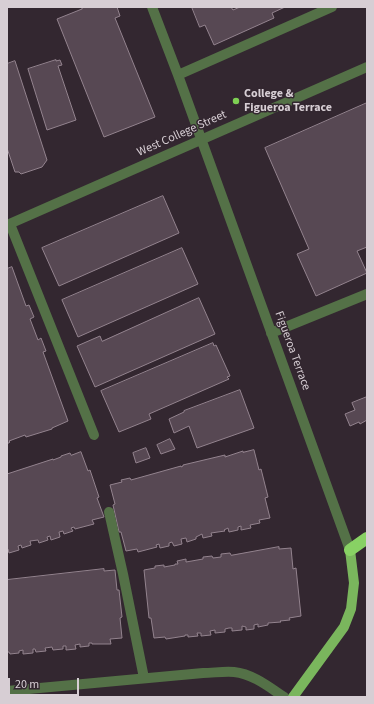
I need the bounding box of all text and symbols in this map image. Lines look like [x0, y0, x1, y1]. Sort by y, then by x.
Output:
place label: College & Figueroa Terrace [244, 87, 332, 115]
marker: College & Figueroa Terrace [231, 96, 241, 106]
street label: West College Street [135, 108, 229, 160]
street label: Figueroa Terrace [271, 309, 313, 393]
scale bar [10, 670, 81, 696]
text: 20 m [15, 676, 39, 693]

